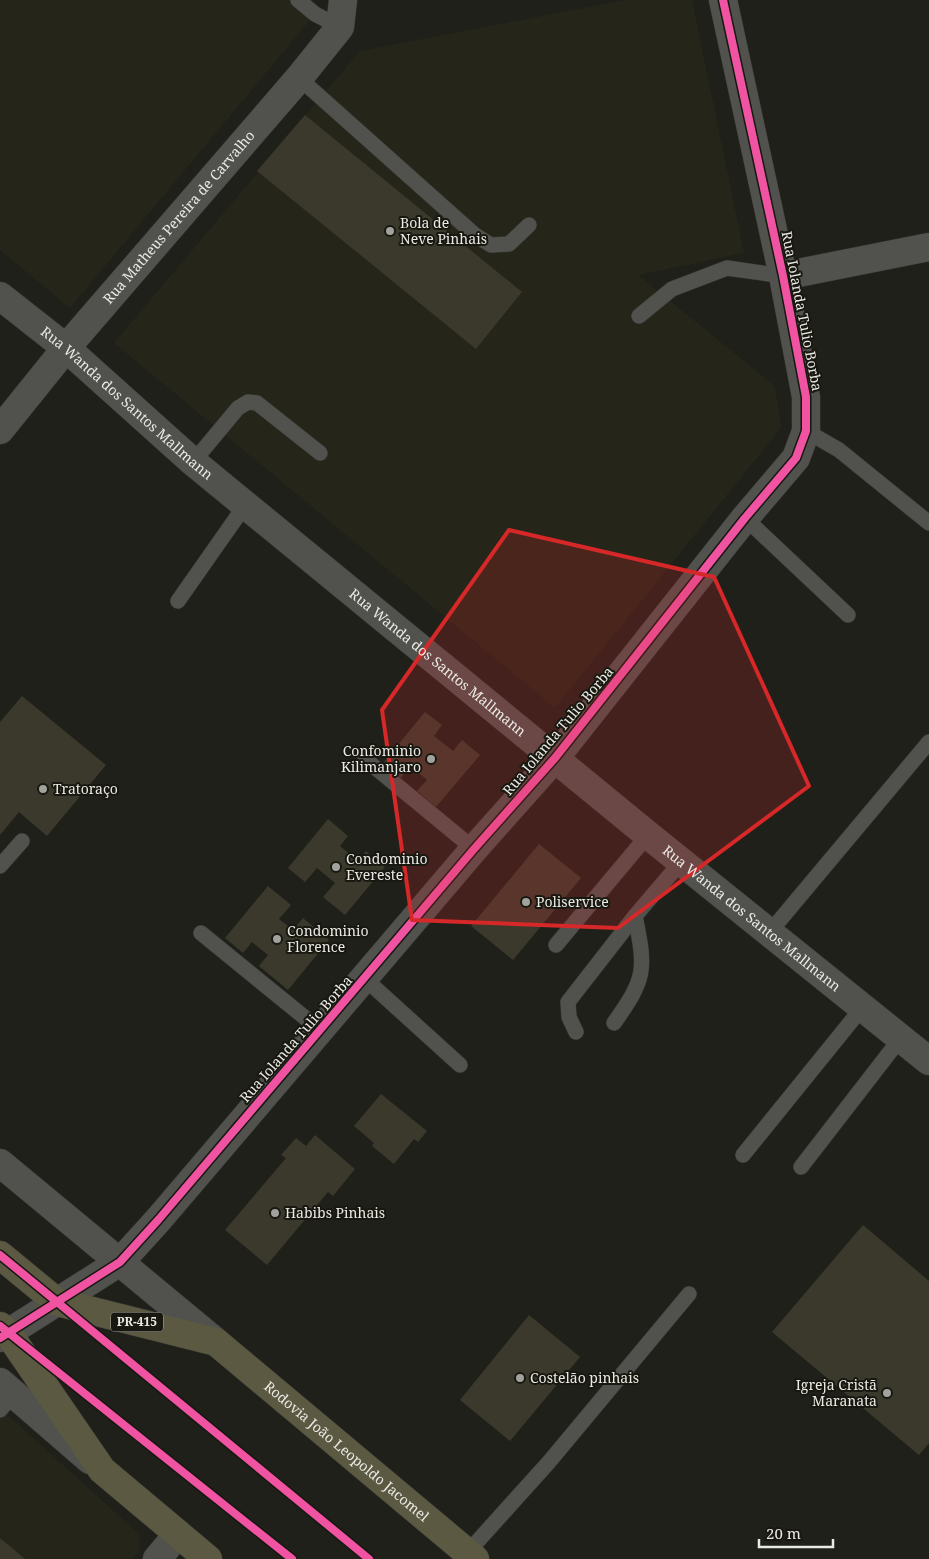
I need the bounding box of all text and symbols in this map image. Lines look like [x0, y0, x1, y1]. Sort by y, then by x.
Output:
street label: Rua Matheus Pereira de Carvalho [98, 126, 259, 308]
place label: Bola de Neve Pinhais [400, 213, 487, 248]
marker: Bola de Neve Pinhais [384, 225, 396, 237]
street label: Rua Iolanda Tulio Borba [778, 229, 827, 393]
street label: Rua Wanda dos Santos Mallmann [37, 322, 217, 484]
street label: Rua Wanda dos Santos Mallmann [346, 584, 530, 740]
street label: Rua Iolanda Tulio Borba [498, 662, 617, 799]
place label: Confominio Kilimanjaro [341, 741, 421, 776]
marker: Confominio Kilimanjaro [425, 753, 437, 765]
place label: Tratoraço [53, 779, 118, 798]
marker: Tratoraço [37, 783, 49, 795]
street label: Rua Wanda dos Santos Mallmann [659, 841, 845, 995]
place label: Condominio Evereste [346, 849, 428, 884]
marker: Condominio Evereste [330, 861, 342, 873]
place label: Poliservice [536, 892, 609, 911]
marker: Poliservice [520, 896, 532, 908]
place label: Condominio Florence [287, 921, 369, 956]
marker: Condominio Florence [271, 933, 283, 945]
street label: Rua Iolanda Tulio Borba [235, 971, 356, 1106]
place label: Habibs Pinhais [285, 1203, 385, 1222]
marker: Habibs Pinhais [269, 1207, 281, 1219]
road number: PR-415 [111, 1312, 163, 1331]
place label: Costelão pinhais [530, 1368, 639, 1387]
marker: Costelão pinhais [514, 1372, 526, 1384]
place label: Igreja Cristã Maranata [796, 1375, 877, 1410]
street label: Rodovia João Leopoldo Jacomel [260, 1376, 434, 1526]
marker: Igreja Cristã Maranata [881, 1387, 893, 1399]
scale bar [759, 1516, 833, 1548]
text: 20 m [766, 1523, 801, 1543]

